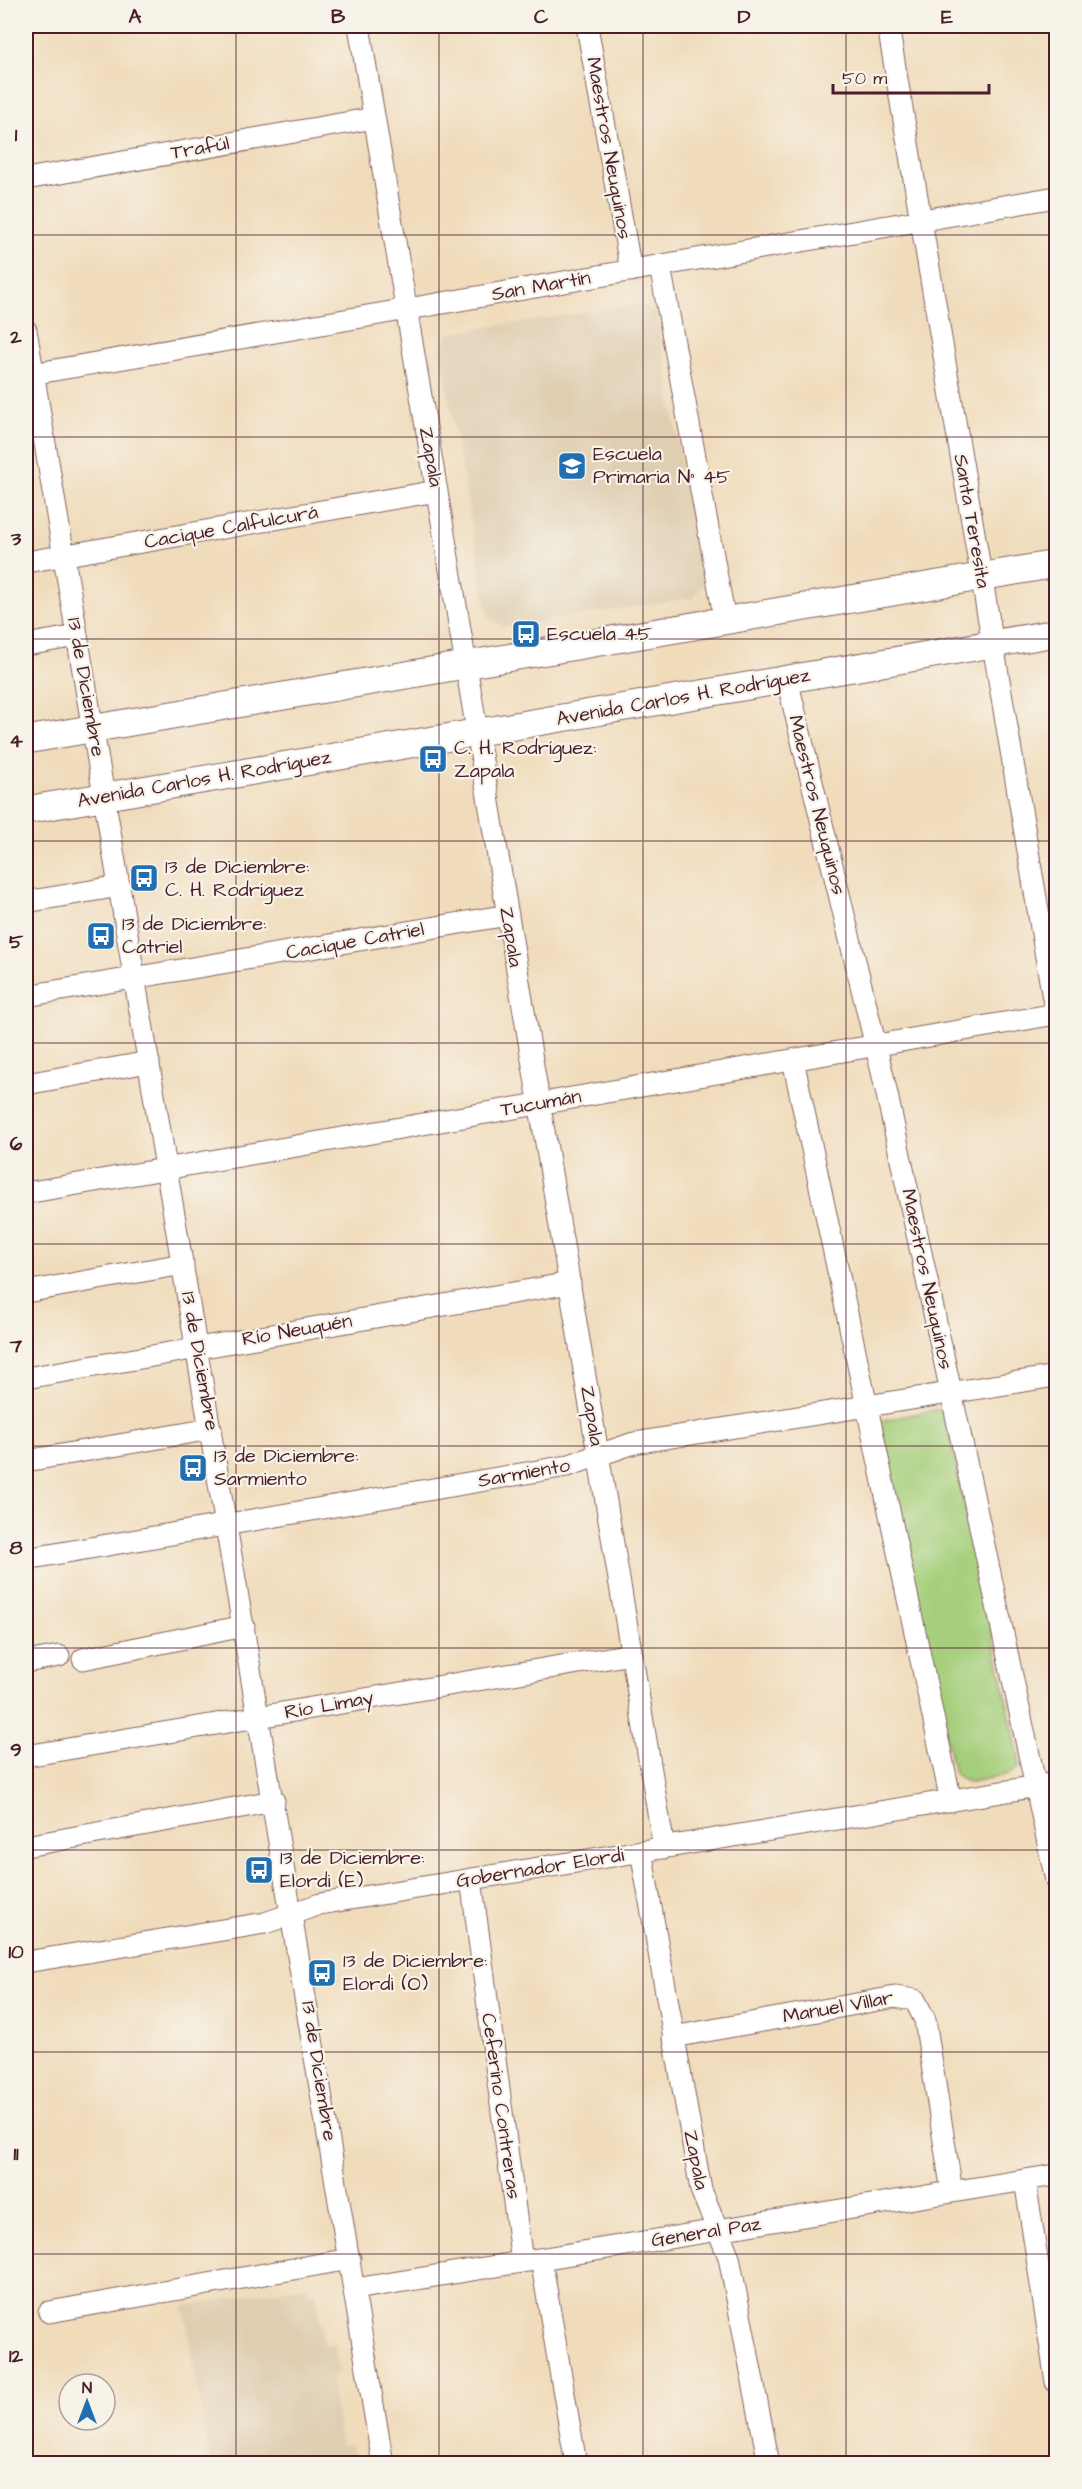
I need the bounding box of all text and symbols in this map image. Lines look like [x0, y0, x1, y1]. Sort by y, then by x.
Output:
text: A [129, 3, 142, 31]
text: B [331, 3, 346, 31]
text: C [534, 3, 549, 31]
text: D [738, 3, 751, 31]
text: E [941, 3, 953, 31]
street label: Maestros Neuquinos [579, 55, 639, 241]
scale bar [833, 57, 989, 95]
text: 50 m [842, 66, 887, 91]
text: 1 [15, 121, 18, 149]
street label: Trafúl [169, 129, 231, 167]
street label: San Martín [489, 264, 593, 308]
text: 2 [9, 323, 22, 351]
street label: Zapala [412, 425, 450, 489]
place label: Escuela Primaria N° 45 [593, 440, 731, 491]
school or university icon: Escuela Primaria N° 45 [556, 450, 588, 482]
street label: Santa Teresita [946, 452, 998, 590]
street label: Cacique Calfulcurá [142, 498, 320, 556]
text: 3 [10, 525, 22, 553]
street label: 13 de Diciembre [60, 615, 112, 759]
bus stop icon: Escuela 45 [510, 618, 542, 650]
place label: Escuela 45 [547, 620, 652, 648]
street label: Avenida Carlos H. Rodríguez [554, 661, 812, 734]
street label: Maestros Neuquinos [781, 712, 853, 898]
text: 4 [9, 727, 23, 755]
place label: C. H. Rodríguez: Zapala [454, 734, 597, 785]
street label: Avenida Carlos H. Rodríguez [75, 743, 333, 816]
bus stop icon: C. H. Rodríguez: Zapala [417, 743, 449, 775]
place label: 13 de Diciembre: C. H. Rodríguez [165, 853, 310, 905]
bus stop icon: 13 de Diciembre: C. H. Rodríguez [128, 862, 160, 894]
street label: Zapala [492, 905, 530, 969]
place label: 13 de Diciembre: Catriel [122, 910, 267, 961]
street label: Cacique Catriel [284, 915, 426, 967]
bus stop icon: 13 de Diciembre: Catriel [85, 920, 117, 952]
text: 5 [9, 928, 24, 956]
street label: Tucumán [499, 1082, 583, 1124]
text: 6 [10, 1130, 23, 1158]
street label: Maestros Neuquinos [894, 1186, 960, 1372]
street label: 13 de Diciembre [174, 1289, 226, 1433]
street label: Río Neuquén [240, 1307, 354, 1353]
text: 7 [9, 1332, 23, 1360]
street label: Zapala [573, 1384, 611, 1448]
place label: 13 de Diciembre: Sarmiento [214, 1442, 359, 1493]
street label: Sarmiento [476, 1451, 572, 1495]
bus stop icon: 13 de Diciembre: Sarmiento [177, 1452, 209, 1484]
text: 8 [10, 1534, 23, 1562]
street label: Río Limay [282, 1683, 376, 1728]
text: 9 [10, 1736, 22, 1764]
street label: Gobernador Elordi [454, 1841, 626, 1895]
place label: 13 de Diciembre: Elordi (E) [280, 1844, 425, 1895]
bus stop icon: 13 de Diciembre: Elordi (E) [243, 1854, 275, 1886]
text: 10 [8, 1938, 24, 1966]
place label: 13 de Diciembre: Elordi (O) [343, 1947, 488, 1998]
bus stop icon: 13 de Diciembre: Elordi (O) [306, 1957, 338, 1989]
street label: Manuel Villar [780, 1983, 896, 2031]
street label: 13 de Diciembre [294, 1999, 344, 2143]
street label: Ceferino Contreras [474, 2011, 528, 2201]
street label: Zapala [676, 2128, 716, 2192]
text: 11 [13, 2140, 19, 2168]
street label: General Paz [649, 2210, 763, 2254]
text: 12 [9, 2342, 24, 2370]
north arrow [57, 2372, 117, 2432]
text: N [82, 2377, 92, 2399]

